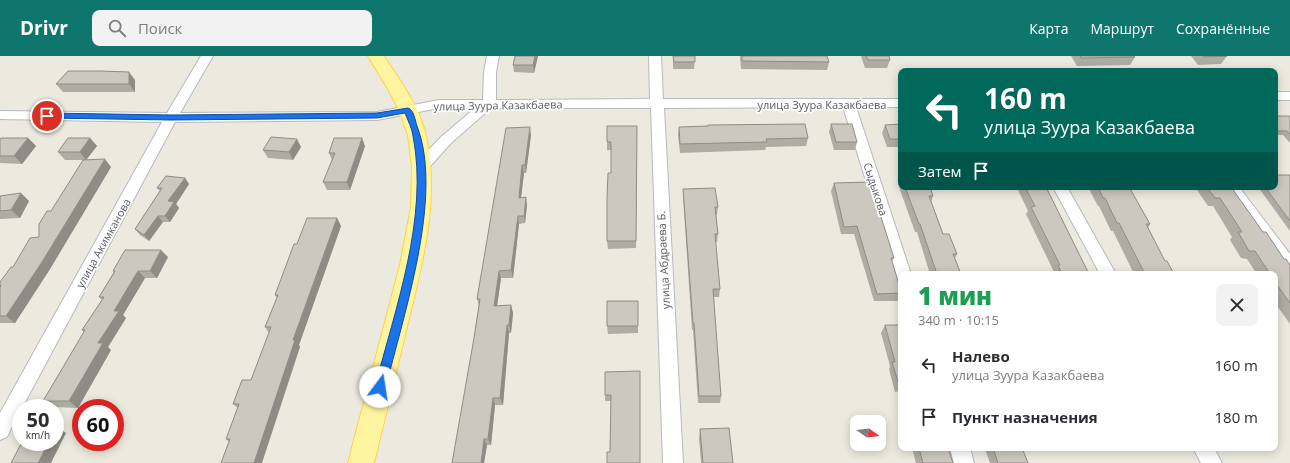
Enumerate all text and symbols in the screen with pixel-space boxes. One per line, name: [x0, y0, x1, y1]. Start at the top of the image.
search box: [92, 10, 372, 46]
text: Drivr: [20, 15, 68, 41]
icon: search: [106, 17, 128, 39]
text: Поиск: [138, 18, 182, 38]
text: Карта: [1029, 19, 1068, 38]
text: Маршрут: [1090, 19, 1154, 38]
text: Сохранённые: [1176, 19, 1270, 38]
text: 160 m: [984, 79, 1067, 117]
icon: left: [918, 84, 970, 136]
street label: улица Зуура Казакбаева: [433, 96, 563, 114]
street label: улица Зуура Казакбаева: [758, 97, 886, 112]
pin: [30, 99, 64, 133]
icon: arrive: [36, 105, 58, 127]
text: улица Зуура Казакбаева: [984, 115, 1195, 139]
icon: arrive: [970, 160, 992, 182]
street label: Сыдыкова: [860, 161, 892, 217]
text: Затем: [918, 161, 962, 181]
street label: улица Акимканова: [72, 196, 134, 290]
street label: улица Абдраева Б.: [653, 210, 673, 310]
text: 1 мин: [918, 279, 992, 312]
button: close: [1216, 284, 1258, 326]
text: 340 m · 10:15: [918, 311, 999, 329]
text: Налево: [952, 346, 1010, 366]
icon: left: [918, 354, 940, 376]
text: 160 m: [1214, 355, 1258, 375]
position arrow: [359, 366, 401, 408]
text: улица Зуура Казакбаева: [952, 366, 1104, 384]
speed limit sign: 60: [72, 399, 124, 451]
text: 50: [27, 406, 49, 433]
icon: arrive: [918, 406, 940, 428]
text: Пункт назначения: [952, 407, 1098, 427]
text: 180 m: [1214, 407, 1258, 427]
north arrow: [850, 415, 886, 451]
map controls: [850, 415, 886, 451]
text: km/h: [26, 428, 50, 442]

